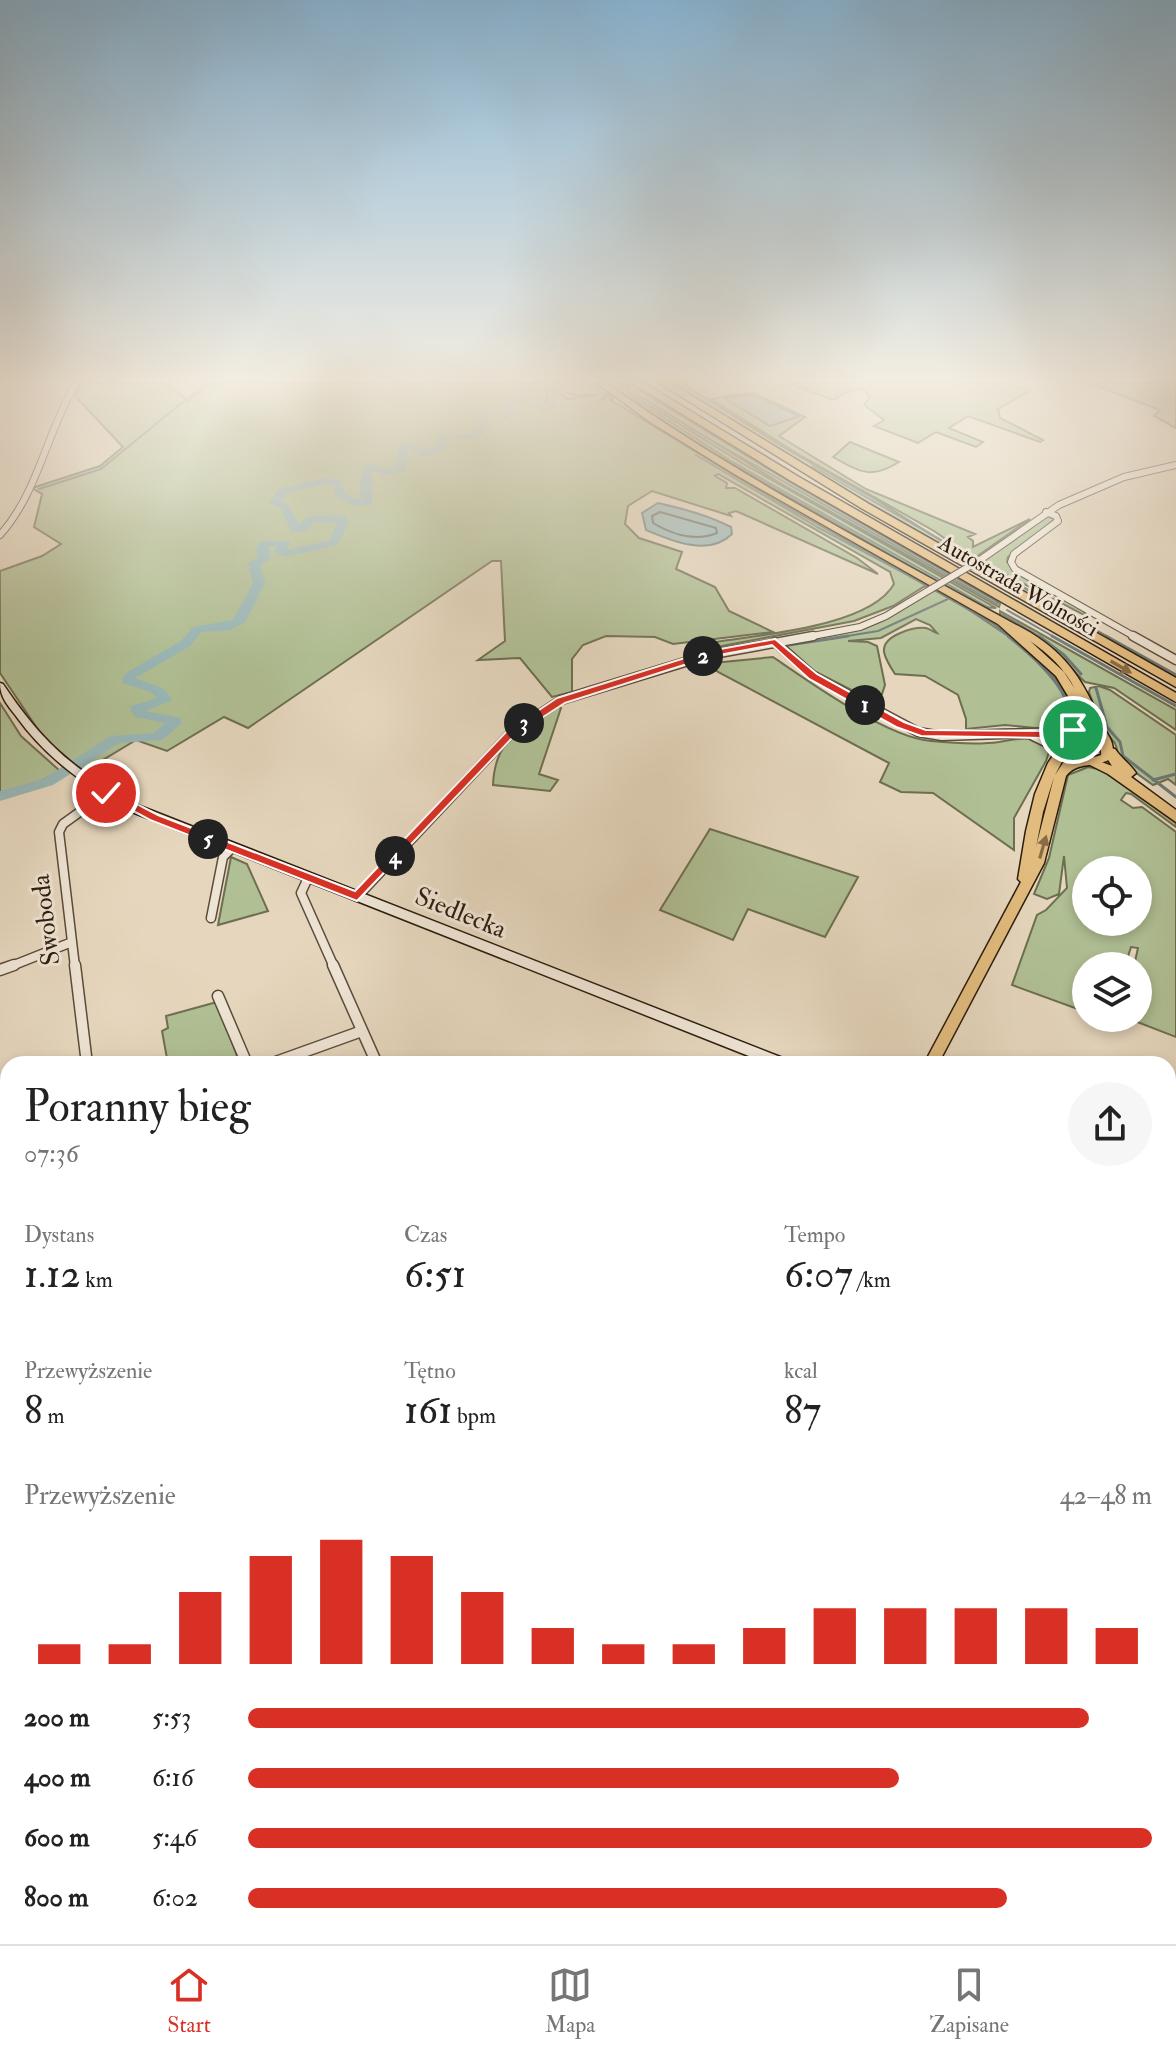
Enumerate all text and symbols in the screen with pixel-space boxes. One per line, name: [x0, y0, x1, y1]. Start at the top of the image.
street label: Autostrada Wolności: [933, 528, 1104, 643]
pin: 2: [683, 636, 723, 676]
text: 2: [697, 642, 709, 670]
one-way arrow: [1110, 660, 1132, 674]
pin: 1: [845, 685, 885, 725]
text: 1: [861, 691, 869, 719]
pin: [1039, 696, 1107, 764]
pin: 3: [504, 703, 544, 743]
icon: arrive: [1051, 708, 1095, 752]
text: 3: [520, 709, 528, 737]
pin: [72, 759, 140, 827]
icon: check: [84, 771, 128, 815]
pin: 5: [188, 819, 228, 859]
text: 5: [203, 825, 213, 853]
one-way arrow: [1037, 835, 1050, 859]
pin: 4: [375, 836, 415, 876]
text: 4: [389, 842, 401, 870]
map controls: [1072, 856, 1152, 1032]
button: locate: [1072, 856, 1152, 936]
street label: Swoboda: [25, 872, 67, 967]
street label: Siedlecka: [410, 880, 511, 946]
button: layers: [1072, 952, 1152, 1032]
text: Poranny bieg: [24, 1080, 251, 1135]
button: share: [1068, 1082, 1152, 1166]
text: 07:36: [24, 1138, 79, 1170]
text: Dystans: [24, 1221, 94, 1249]
text: Czas: [404, 1221, 447, 1249]
text: Tempo: [784, 1221, 845, 1249]
text: 1.12: [24, 1249, 81, 1300]
text: 6:51: [404, 1249, 466, 1300]
text: 6:07: [784, 1249, 853, 1300]
text: km: [81, 1266, 113, 1294]
text: /km: [853, 1266, 891, 1294]
text: Przewyższenie: [24, 1357, 152, 1385]
text: Tętno: [404, 1357, 456, 1385]
text: kcal: [784, 1357, 818, 1385]
text: 8: [24, 1385, 43, 1436]
text: 161: [404, 1385, 452, 1436]
text: 87: [784, 1385, 821, 1436]
text: m: [43, 1402, 64, 1430]
text: bpm: [452, 1402, 496, 1430]
text: Przewyższenie: [24, 1480, 176, 1512]
text: 42–48 m: [1060, 1480, 1152, 1512]
text: 200 m: [24, 1702, 89, 1734]
text: 5:53: [152, 1702, 191, 1734]
text: 400 m: [24, 1762, 90, 1794]
text: 6:16: [152, 1762, 194, 1794]
text: 600 m: [24, 1822, 89, 1854]
text: 5:46: [152, 1822, 197, 1854]
text: 800 m: [24, 1882, 89, 1914]
text: 6:02: [152, 1882, 198, 1914]
tab: Start: [167, 1963, 211, 2039]
tab: Mapa: [545, 1963, 595, 2039]
tab: Zapisane: [929, 1963, 1009, 2039]

